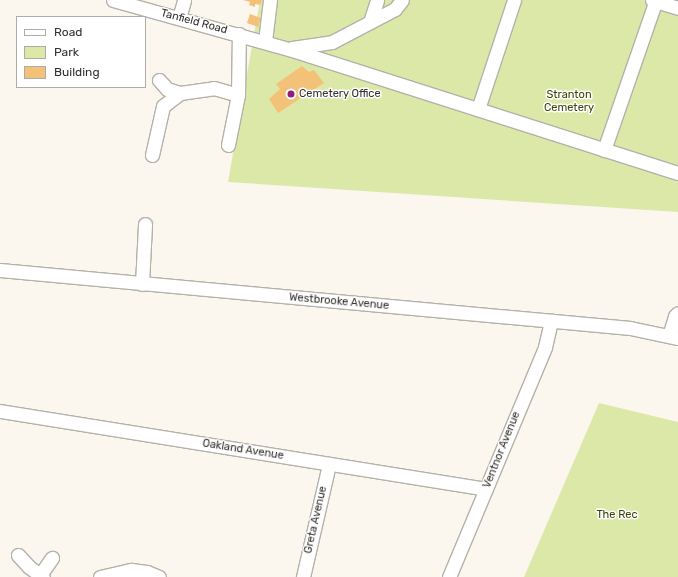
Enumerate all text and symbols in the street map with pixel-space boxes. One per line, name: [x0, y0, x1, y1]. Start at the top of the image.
street label: Tanfield Road: [159, 7, 229, 37]
legend: [16, 16, 146, 88]
text: Road: [54, 25, 82, 39]
text: Park: [54, 45, 79, 59]
text: Building: [54, 65, 100, 79]
place label: Cemetery Office: [299, 87, 381, 101]
marker: Cemetery Office: [286, 89, 296, 99]
park label: Stranton Cemetery: [544, 89, 594, 115]
street label: Westbrooke Avenue: [288, 291, 390, 313]
street label: Ventnor Avenue: [481, 409, 523, 491]
street label: Oakland Avenue: [201, 437, 285, 463]
street label: Greta Avenue: [302, 485, 330, 555]
park label: The Rec: [596, 508, 638, 522]

